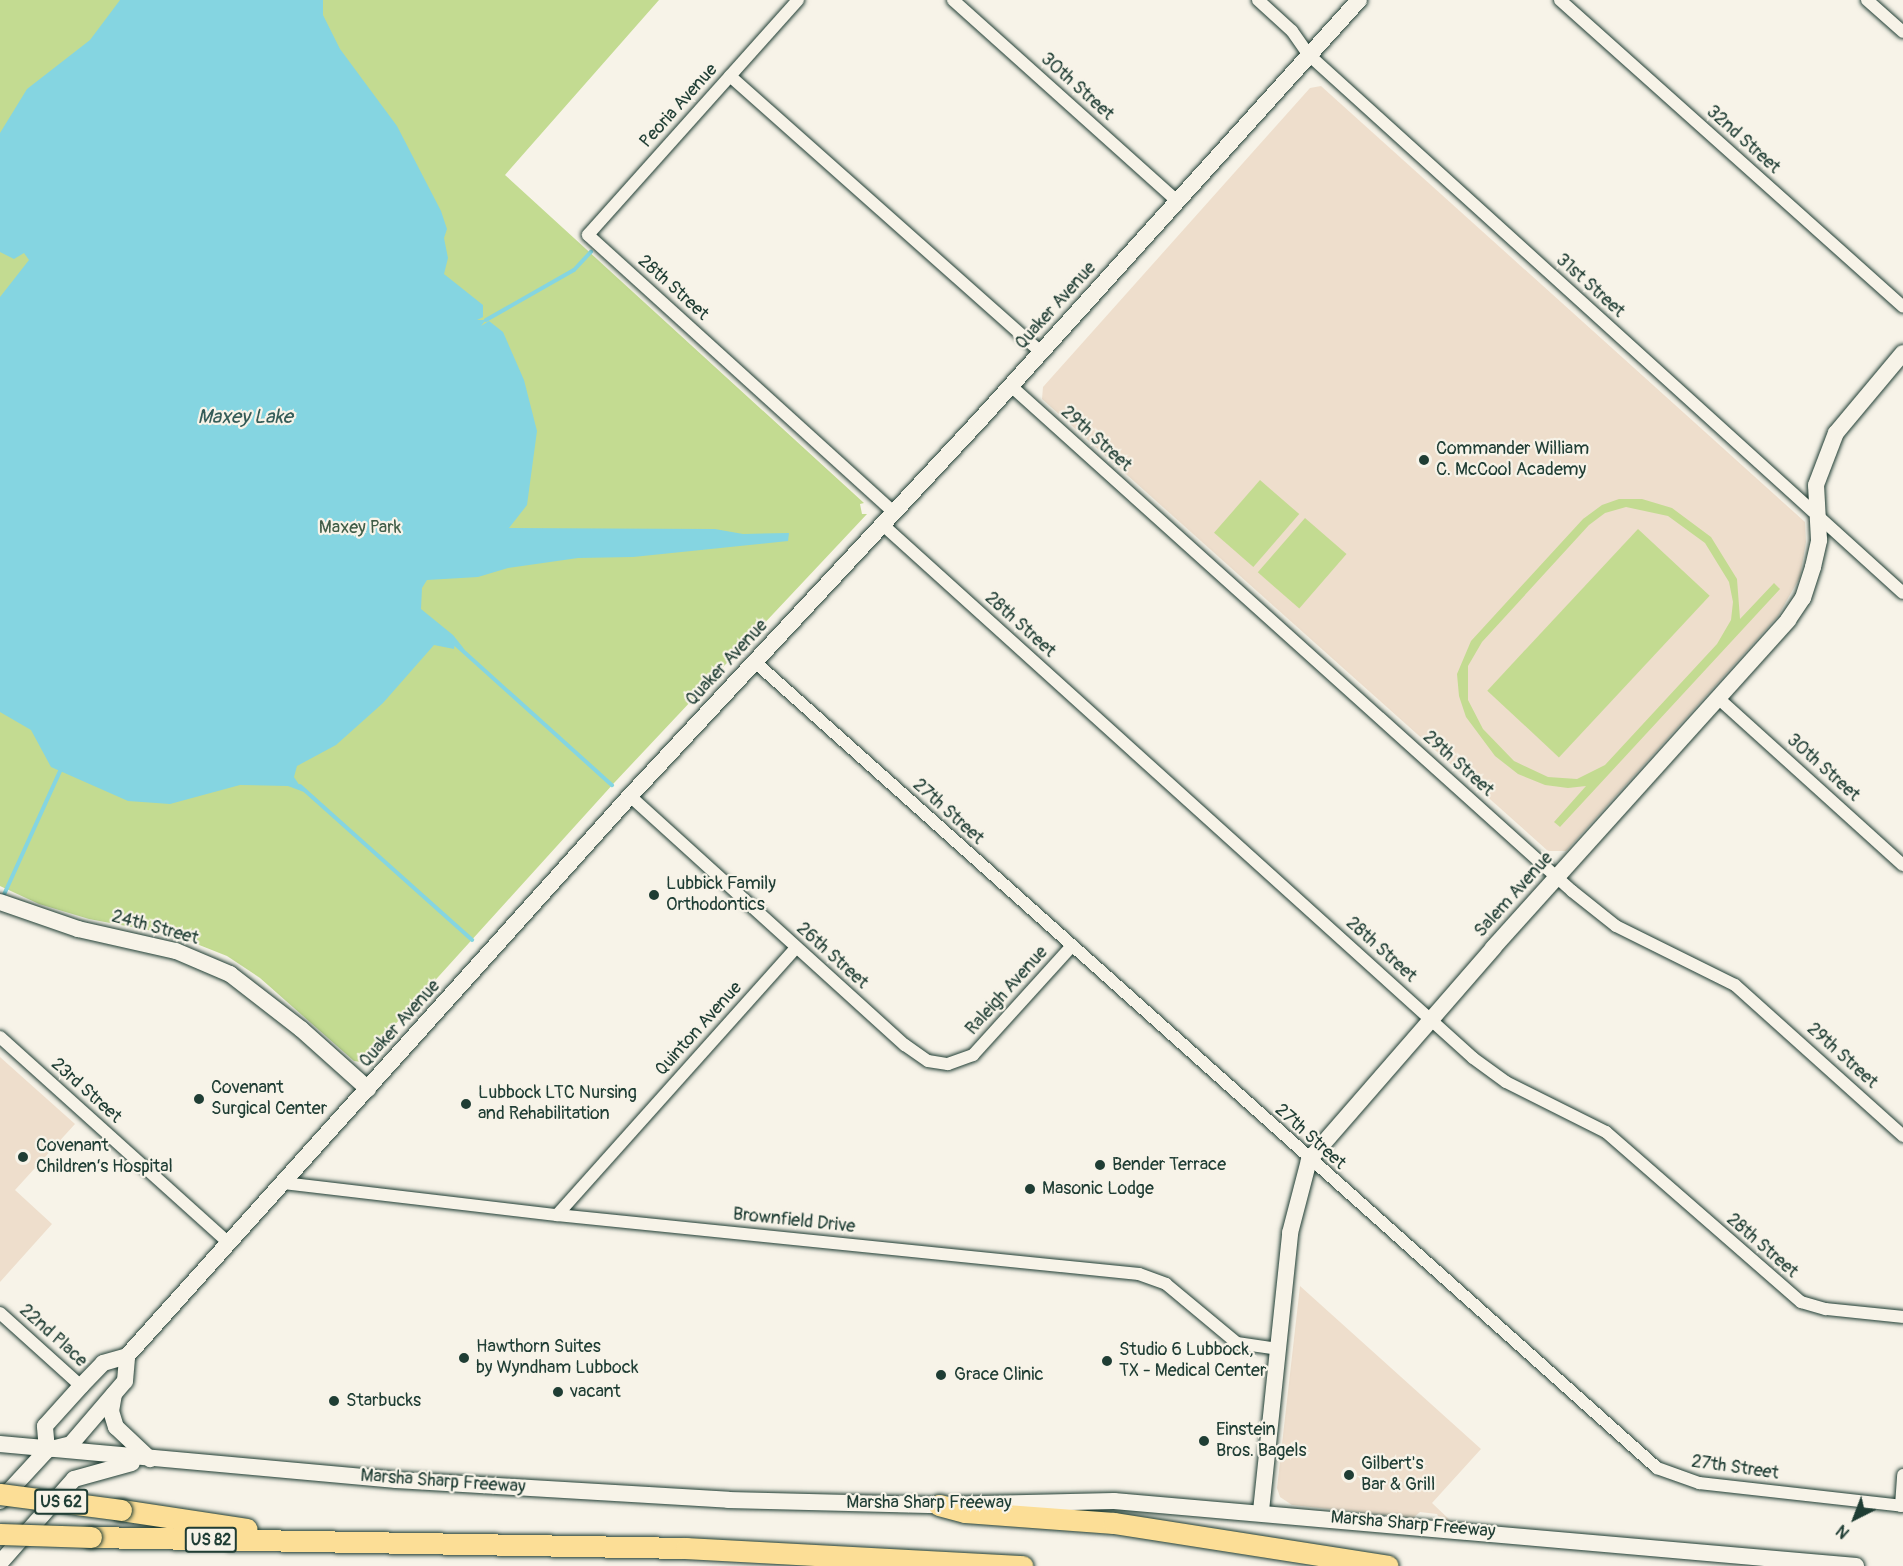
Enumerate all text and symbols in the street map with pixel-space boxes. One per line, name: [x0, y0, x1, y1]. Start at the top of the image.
street label: 30th Street: [1036, 49, 1118, 125]
street label: Peoria Avenue: [636, 59, 722, 153]
street label: 32nd Street: [1702, 101, 1784, 179]
street label: 31st Street: [1551, 250, 1629, 322]
street label: 28th Street: [633, 251, 713, 325]
street label: Quaker Avenue: [1011, 258, 1101, 354]
street label: 29th Street: [1056, 402, 1136, 476]
water label: Maxey Lake: [197, 404, 293, 428]
place label: Commander William C. McCool Academy: [1436, 439, 1589, 482]
marker: Commander William C. McCool Academy: [1417, 453, 1431, 467]
park label: Maxey Park: [319, 517, 401, 539]
street label: 28th Street: [980, 588, 1060, 662]
street label: Quaker Avenue: [681, 615, 773, 711]
street label: 29th Street: [1418, 727, 1498, 801]
street label: 30th Street: [1782, 730, 1864, 806]
street label: 27th Street: [908, 775, 988, 849]
street label: Salem Avenue: [1470, 848, 1558, 942]
place label: Lubbick Family Orthodontics: [666, 874, 776, 916]
marker: Lubbick Family Orthodontics: [647, 888, 661, 902]
street label: 24th Street: [109, 906, 201, 950]
street label: 28th Street: [1341, 913, 1421, 987]
street label: 26th Street: [792, 918, 872, 994]
street label: Raleigh Avenue: [961, 942, 1053, 1040]
street label: Quaker Avenue: [355, 976, 445, 1072]
street label: Quinton Avenue: [651, 977, 747, 1081]
street label: 29th Street: [1802, 1019, 1882, 1093]
street label: 23rd Street: [46, 1054, 126, 1128]
place label: Covenant Surgical Center: [211, 1078, 327, 1120]
place label: Lubbock LTC Nursing and Rehabilitation: [478, 1083, 637, 1126]
marker: Covenant Surgical Center: [192, 1092, 206, 1106]
marker: Lubbock LTC Nursing and Rehabilitation: [459, 1097, 473, 1111]
street label: 27th Street: [1270, 1100, 1350, 1174]
place label: Covenant Children’s Hospital: [36, 1136, 173, 1178]
marker: Covenant Children’s Hospital: [14, 1148, 32, 1166]
place label: Bender Terrace: [1112, 1154, 1226, 1176]
marker: Bender Terrace: [1093, 1158, 1107, 1172]
place label: Masonic Lodge: [1042, 1178, 1154, 1200]
marker: Masonic Lodge: [1023, 1182, 1037, 1196]
street label: Brownfield Drive: [732, 1204, 856, 1238]
street label: 28th Street: [1722, 1209, 1802, 1283]
street label: 22nd Place: [15, 1300, 91, 1372]
place label: Hawthorn Suites by Wyndham Lubbock: [476, 1337, 638, 1380]
place label: Studio 6 Lubbock, TX - Medical Center: [1119, 1340, 1266, 1382]
marker: Hawthorn Suites by Wyndham Lubbock: [457, 1351, 471, 1365]
marker: Studio 6 Lubbock, TX - Medical Center: [1100, 1354, 1114, 1368]
place label: Grace Clinic: [954, 1364, 1044, 1386]
marker: Grace Clinic: [932, 1366, 950, 1384]
place label: vacant: [570, 1381, 621, 1403]
marker: vacant: [551, 1385, 565, 1399]
place label: Starbucks: [346, 1390, 421, 1412]
marker: Starbucks: [327, 1394, 341, 1408]
place label: Einstein Bros. Bagels: [1216, 1420, 1307, 1462]
marker: Einstein Bros. Bagels: [1197, 1434, 1211, 1448]
street label: 27th Street: [1690, 1451, 1780, 1485]
place label: Gilbert's Bar & Grill: [1361, 1454, 1435, 1496]
street label: Marsha Sharp Freeway: [360, 1465, 526, 1499]
marker: Gilbert's Bar & Grill: [1342, 1468, 1356, 1482]
north arrow: [1825, 1488, 1885, 1548]
road number: US 62: [34, 1489, 88, 1515]
street label: Marsha Sharp Freeway: [846, 1492, 1012, 1514]
street label: Marsha Sharp Freeway: [1330, 1507, 1496, 1543]
text: N: [1832, 1520, 1854, 1542]
road number: US 82: [184, 1527, 238, 1553]

